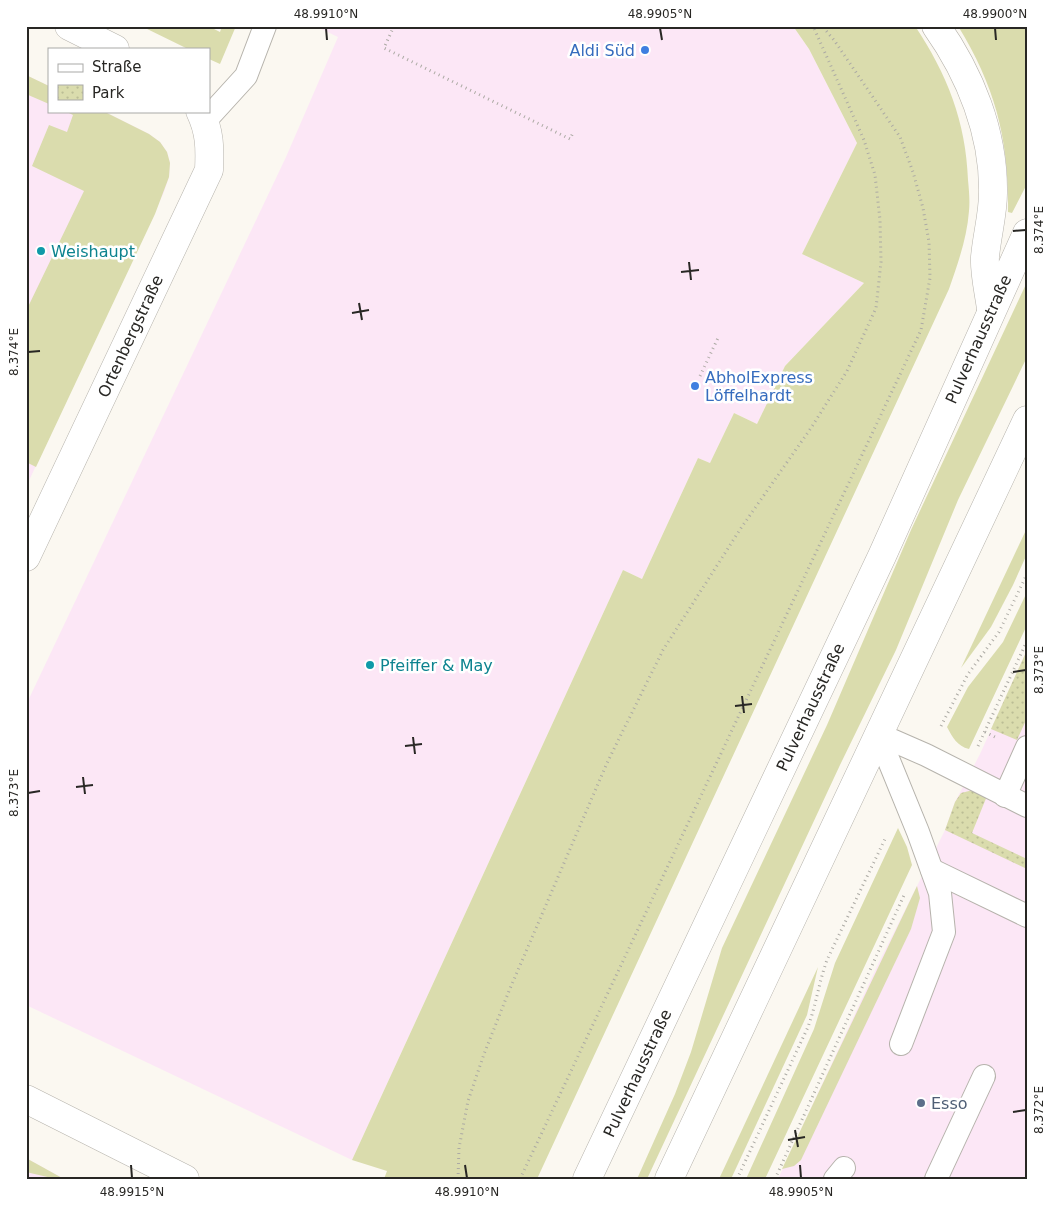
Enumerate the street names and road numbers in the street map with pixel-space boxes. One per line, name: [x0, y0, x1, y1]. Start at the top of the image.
street label: Ortenbergstraße: [94, 272, 167, 400]
street label: Pulverhausstraße: [942, 272, 1015, 407]
street label: Pulverhausstraße: [772, 640, 848, 774]
street label: Pulverhausstraße: [599, 1006, 675, 1140]

